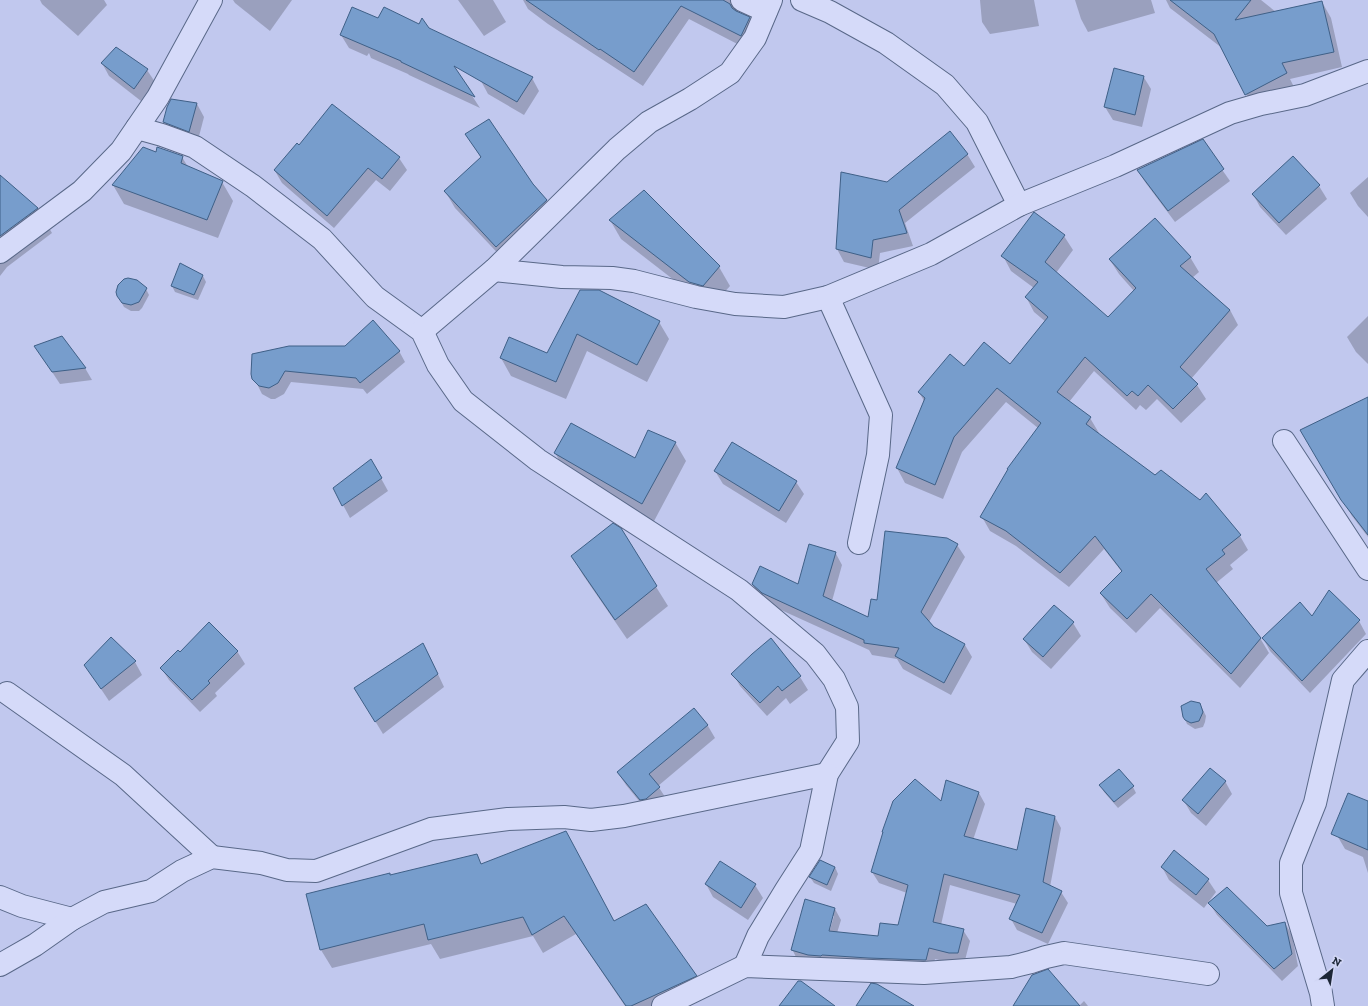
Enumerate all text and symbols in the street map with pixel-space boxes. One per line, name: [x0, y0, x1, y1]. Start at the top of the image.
north arrow: [1312, 950, 1352, 990]
text: N: [1330, 954, 1344, 970]

